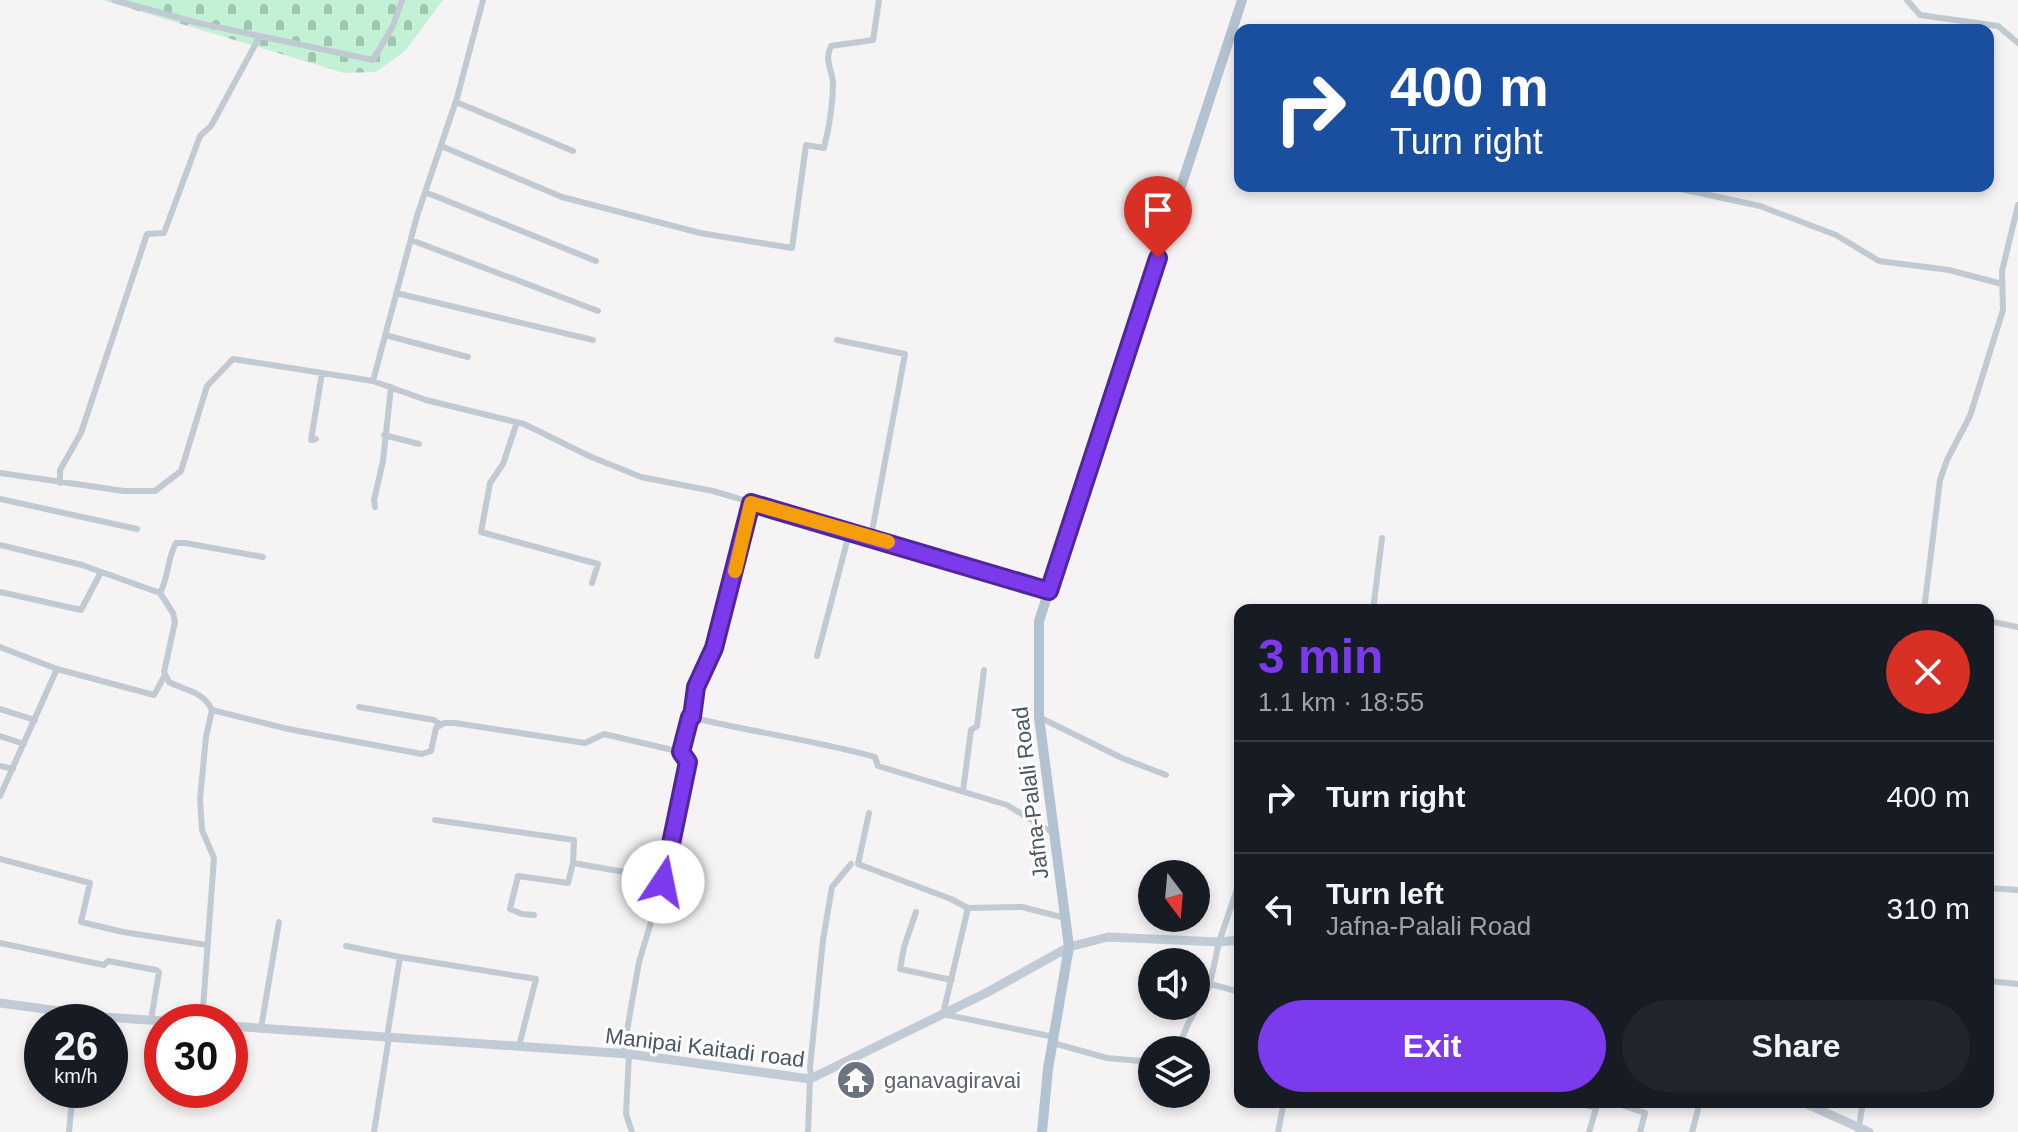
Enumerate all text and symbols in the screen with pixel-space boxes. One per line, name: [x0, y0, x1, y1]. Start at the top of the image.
text: 400 m: [1390, 55, 1549, 118]
icon: right: [1258, 56, 1362, 160]
text: Turn right: [1390, 121, 1543, 162]
pin: [1124, 176, 1192, 258]
icon: arrive: [1136, 188, 1180, 232]
text: 3 min: [1258, 630, 1383, 683]
button: close: [1886, 630, 1970, 714]
text: 1.1 km · 18:55: [1258, 687, 1424, 717]
street label: Jafna-Palali Road: [1008, 705, 1053, 881]
icon: right: [1258, 775, 1302, 819]
text: Turn right: [1326, 780, 1465, 813]
text: 400 m: [1887, 780, 1970, 813]
position arrow: [621, 840, 705, 924]
north arrow: [1138, 860, 1210, 932]
map controls: [1138, 860, 1210, 1108]
text: Turn left: [1326, 877, 1444, 910]
icon: left: [1258, 887, 1302, 931]
text: 310 m: [1887, 892, 1970, 925]
text: Jafna-Palali Road: [1326, 911, 1531, 941]
button: sound: [1138, 948, 1210, 1020]
button: Exit: [1258, 1000, 1606, 1092]
button: Share: [1622, 1000, 1970, 1092]
speed limit sign: 30: [144, 1004, 248, 1108]
street label: Manipai Kaitadi road: [604, 1023, 806, 1072]
text: 26: [54, 1024, 98, 1068]
button: layers: [1138, 1036, 1210, 1108]
temple icon: ganavagiravai: [835, 1059, 877, 1101]
text: km/h: [54, 1065, 98, 1087]
place label: ganavagiravai: [884, 1068, 1021, 1093]

